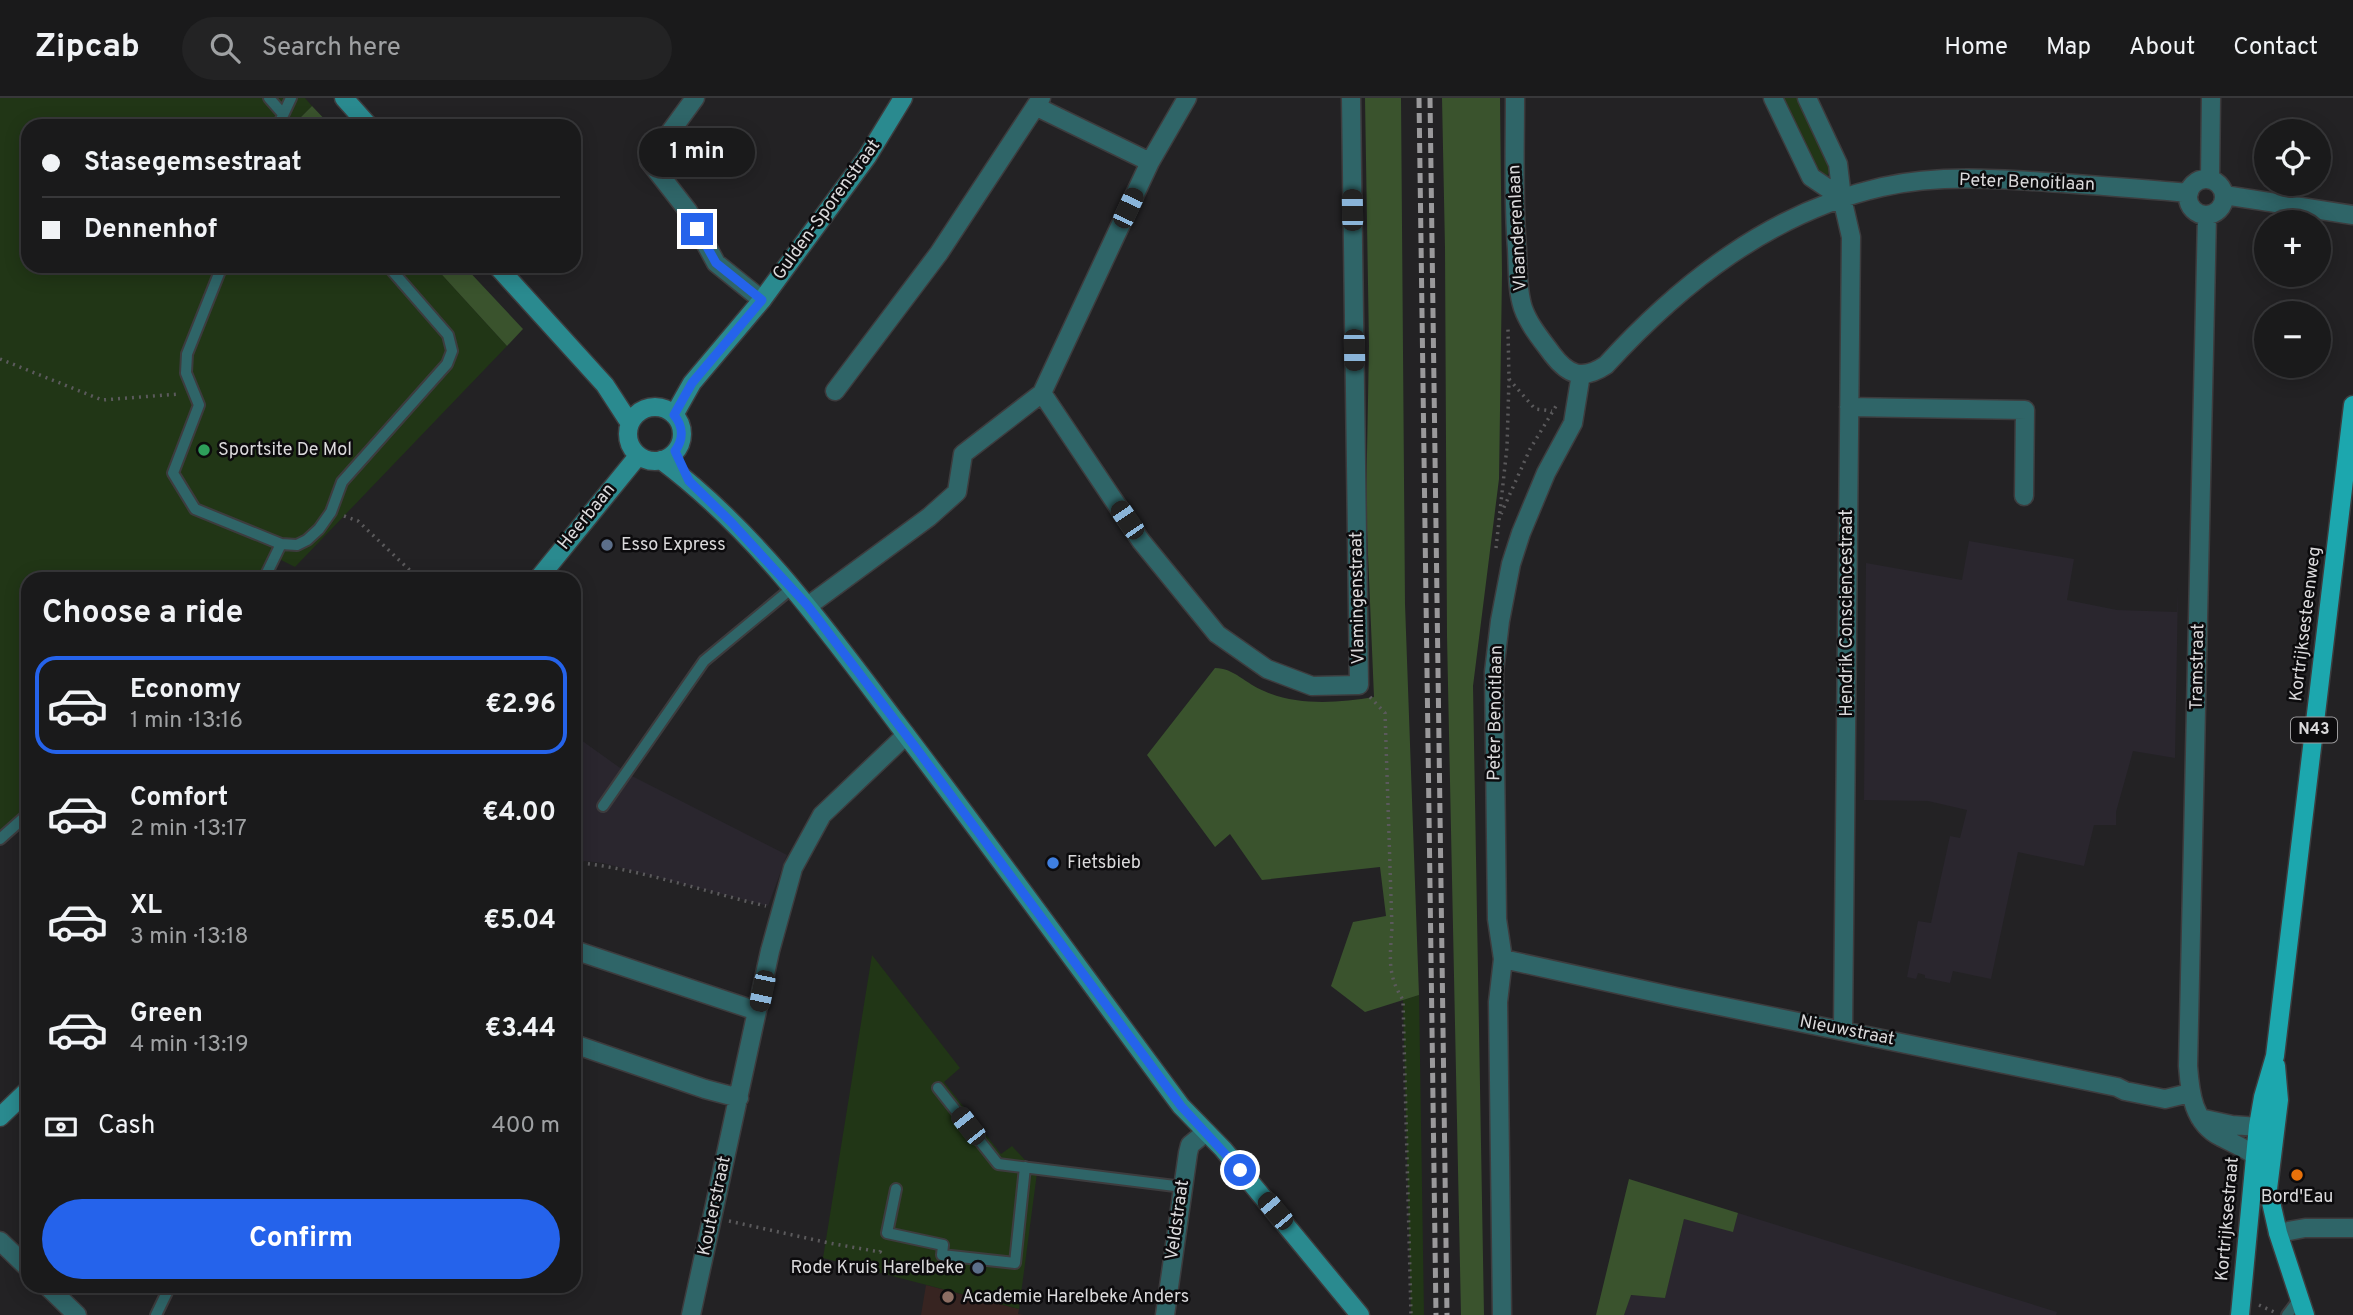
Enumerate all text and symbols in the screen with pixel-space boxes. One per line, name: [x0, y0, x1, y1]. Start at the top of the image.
search box: [182, 17, 672, 80]
text: Zipcab: [35, 27, 140, 69]
icon: search: [206, 29, 244, 67]
text: Search here: [262, 32, 401, 65]
text: Home: [1944, 33, 2008, 63]
text: Map: [2046, 33, 2091, 63]
text: About: [2129, 33, 2195, 63]
text: Contact: [2233, 33, 2318, 63]
map controls: [2254, 119, 2331, 378]
button: locate: [2254, 119, 2331, 196]
callout: 1 min: [639, 128, 755, 176]
street label: Gulden-Sporenstraat: [768, 135, 886, 285]
text: 1 min: [669, 138, 725, 167]
text: Stasegemsestraat: [84, 147, 302, 180]
street label: Vlaanderenlaan: [1503, 164, 1533, 292]
street label: Peter Benoitlaan: [1959, 169, 2095, 197]
car: [1110, 185, 1147, 231]
car: [1342, 189, 1363, 231]
button: +: [2254, 210, 2331, 287]
route end: [681, 213, 713, 245]
text: Dennenhof: [84, 214, 217, 247]
button: −: [2254, 301, 2331, 378]
car: [1344, 329, 1365, 371]
place label: Sportsite De Mol: [218, 439, 352, 462]
marker: Sportsite De Mol: [196, 442, 212, 458]
street label: Heerbaan: [553, 479, 621, 555]
car: [1107, 497, 1148, 543]
street label: Hendrik Consciencestraat: [1836, 509, 1859, 717]
street label: Vlamingenstraat: [1345, 531, 1371, 665]
place label: Esso Express: [621, 534, 726, 557]
marker: Esso Express: [599, 537, 615, 553]
street label: Kortrijksesteenweg: [2285, 545, 2327, 703]
text: Choose a ride: [42, 594, 243, 634]
street label: Tramstraat: [2186, 623, 2210, 711]
street label: Peter Benoitlaan: [1483, 645, 1509, 781]
icon: car: [46, 674, 109, 737]
text: Economy: [130, 674, 241, 707]
text: €2.96: [485, 689, 556, 722]
text: 1 min · 13:16: [130, 707, 243, 736]
road number: N43: [2291, 718, 2337, 743]
icon: car: [46, 782, 109, 845]
text: Comfort: [130, 782, 228, 815]
text: €4.00: [482, 797, 556, 830]
text: 2 min · 13:17: [130, 815, 247, 844]
place label: Fietsbieb: [1067, 852, 1141, 875]
marker: Fietsbieb: [1045, 855, 1061, 871]
icon: car: [46, 890, 109, 953]
text: XL: [130, 890, 162, 923]
text: €5.04: [483, 905, 556, 938]
text: 3 min · 13:18: [130, 923, 249, 952]
car: [748, 968, 777, 1014]
icon: car: [46, 998, 109, 1061]
text: Green: [130, 998, 203, 1031]
street label: Nieuwstraat: [1797, 1011, 1897, 1051]
text: €3.44: [485, 1013, 556, 1046]
text: 4 min · 13:19: [130, 1031, 249, 1060]
car: [947, 1103, 990, 1149]
icon: cash: [42, 1108, 80, 1146]
text: Cash: [98, 1110, 155, 1143]
text: 400 m: [491, 1112, 560, 1141]
street label: Kouterstraat: [693, 1154, 737, 1258]
route start: [1224, 1154, 1256, 1186]
street label: Kortrijksestraat: [2211, 1156, 2245, 1282]
marker: Bord'Eau: [2289, 1167, 2305, 1183]
street label: Veldstraat: [1161, 1178, 1195, 1262]
place label: Bord'Eau: [2261, 1186, 2333, 1209]
car: [1254, 1188, 1297, 1234]
button: Confirm: [42, 1199, 560, 1279]
place label: Rode Kruis Harelbeke: [791, 1257, 964, 1280]
marker: Rode Kruis Harelbeke: [970, 1260, 986, 1276]
place label: Academie Harelbeke Anders: [962, 1286, 1189, 1309]
marker: Academie Harelbeke Anders: [940, 1289, 956, 1305]

